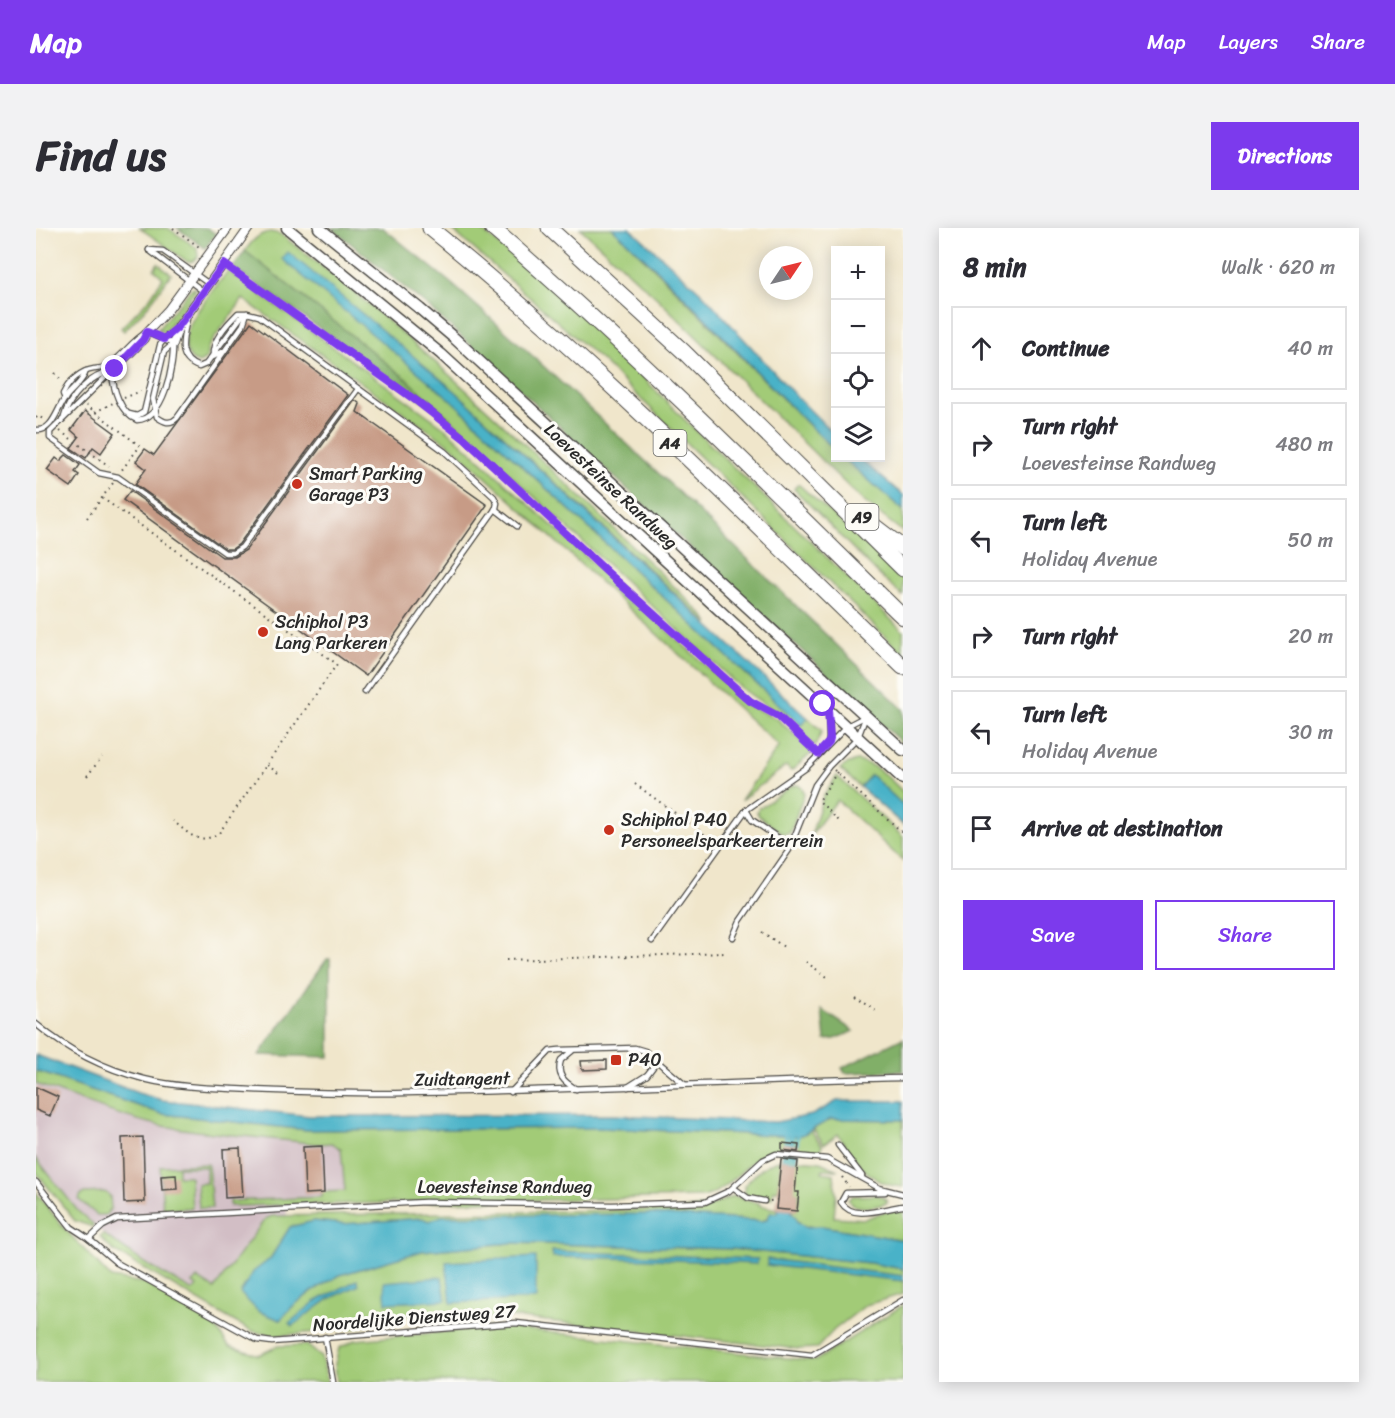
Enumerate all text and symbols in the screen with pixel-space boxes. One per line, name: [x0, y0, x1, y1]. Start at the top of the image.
text: Map: [30, 18, 82, 67]
text: Map: [1147, 23, 1186, 61]
text: Layers: [1219, 23, 1278, 61]
text: Share: [1311, 23, 1365, 61]
text: Find us: [36, 119, 166, 193]
button: Directions: [1211, 122, 1359, 190]
text: 8 min: [963, 244, 1027, 290]
north arrow: [759, 246, 813, 300]
map controls: [831, 246, 885, 462]
button: +: [831, 246, 885, 300]
text: Walk · 620 m: [1221, 250, 1335, 285]
button: −: [831, 300, 885, 354]
text: Continue: [1022, 329, 1110, 368]
text: 40 m: [1287, 331, 1333, 366]
icon: ahead: [965, 332, 998, 365]
button: locate: [831, 354, 885, 408]
route end: [101, 355, 127, 381]
text: Turn right: [1022, 407, 1117, 446]
button: layers: [831, 408, 885, 462]
street label: Loevesteinse Randweg: [536, 415, 686, 557]
text: 480 m: [1275, 427, 1333, 462]
icon: right: [965, 428, 998, 461]
road number: A4: [654, 430, 686, 456]
text: Loevesteinse Randweg: [1022, 446, 1216, 481]
place label: Smart Parking Garage P3: [309, 458, 423, 511]
marker: Smart Parking Garage P3: [290, 477, 304, 491]
text: Turn left: [1022, 503, 1107, 542]
road number: A9: [846, 504, 878, 530]
text: 50 m: [1288, 523, 1333, 558]
icon: left: [965, 524, 998, 557]
text: Holiday Avenue: [1022, 542, 1157, 577]
place label: Schiphol P3 Lang Parkeren: [275, 606, 388, 659]
text: Turn right: [1022, 617, 1117, 656]
text: 20 m: [1288, 619, 1333, 654]
icon: right: [965, 620, 998, 653]
marker: Schiphol P3 Lang Parkeren: [256, 625, 270, 639]
route start: [809, 690, 835, 716]
text: Turn left: [1022, 695, 1107, 734]
text: 30 m: [1289, 715, 1333, 750]
icon: left: [965, 716, 998, 749]
text: Holiday Avenue: [1022, 734, 1157, 769]
place label: Schiphol P40 Personeelsparkeerterrein: [621, 804, 823, 857]
text: Arrive at destination: [1022, 809, 1223, 848]
icon: arrive: [965, 812, 998, 845]
marker: Schiphol P40 Personeelsparkeerterrein: [602, 823, 616, 837]
button: Save: [963, 900, 1143, 970]
button: Share: [1155, 900, 1335, 970]
place label: P40: [628, 1044, 662, 1076]
marker: P40: [609, 1053, 623, 1067]
street label: Zuidtangent: [414, 1062, 511, 1096]
street label: Loevesteinse Randweg: [418, 1171, 592, 1203]
street label: Noordelijke Dienstweg 27: [312, 1295, 518, 1341]

